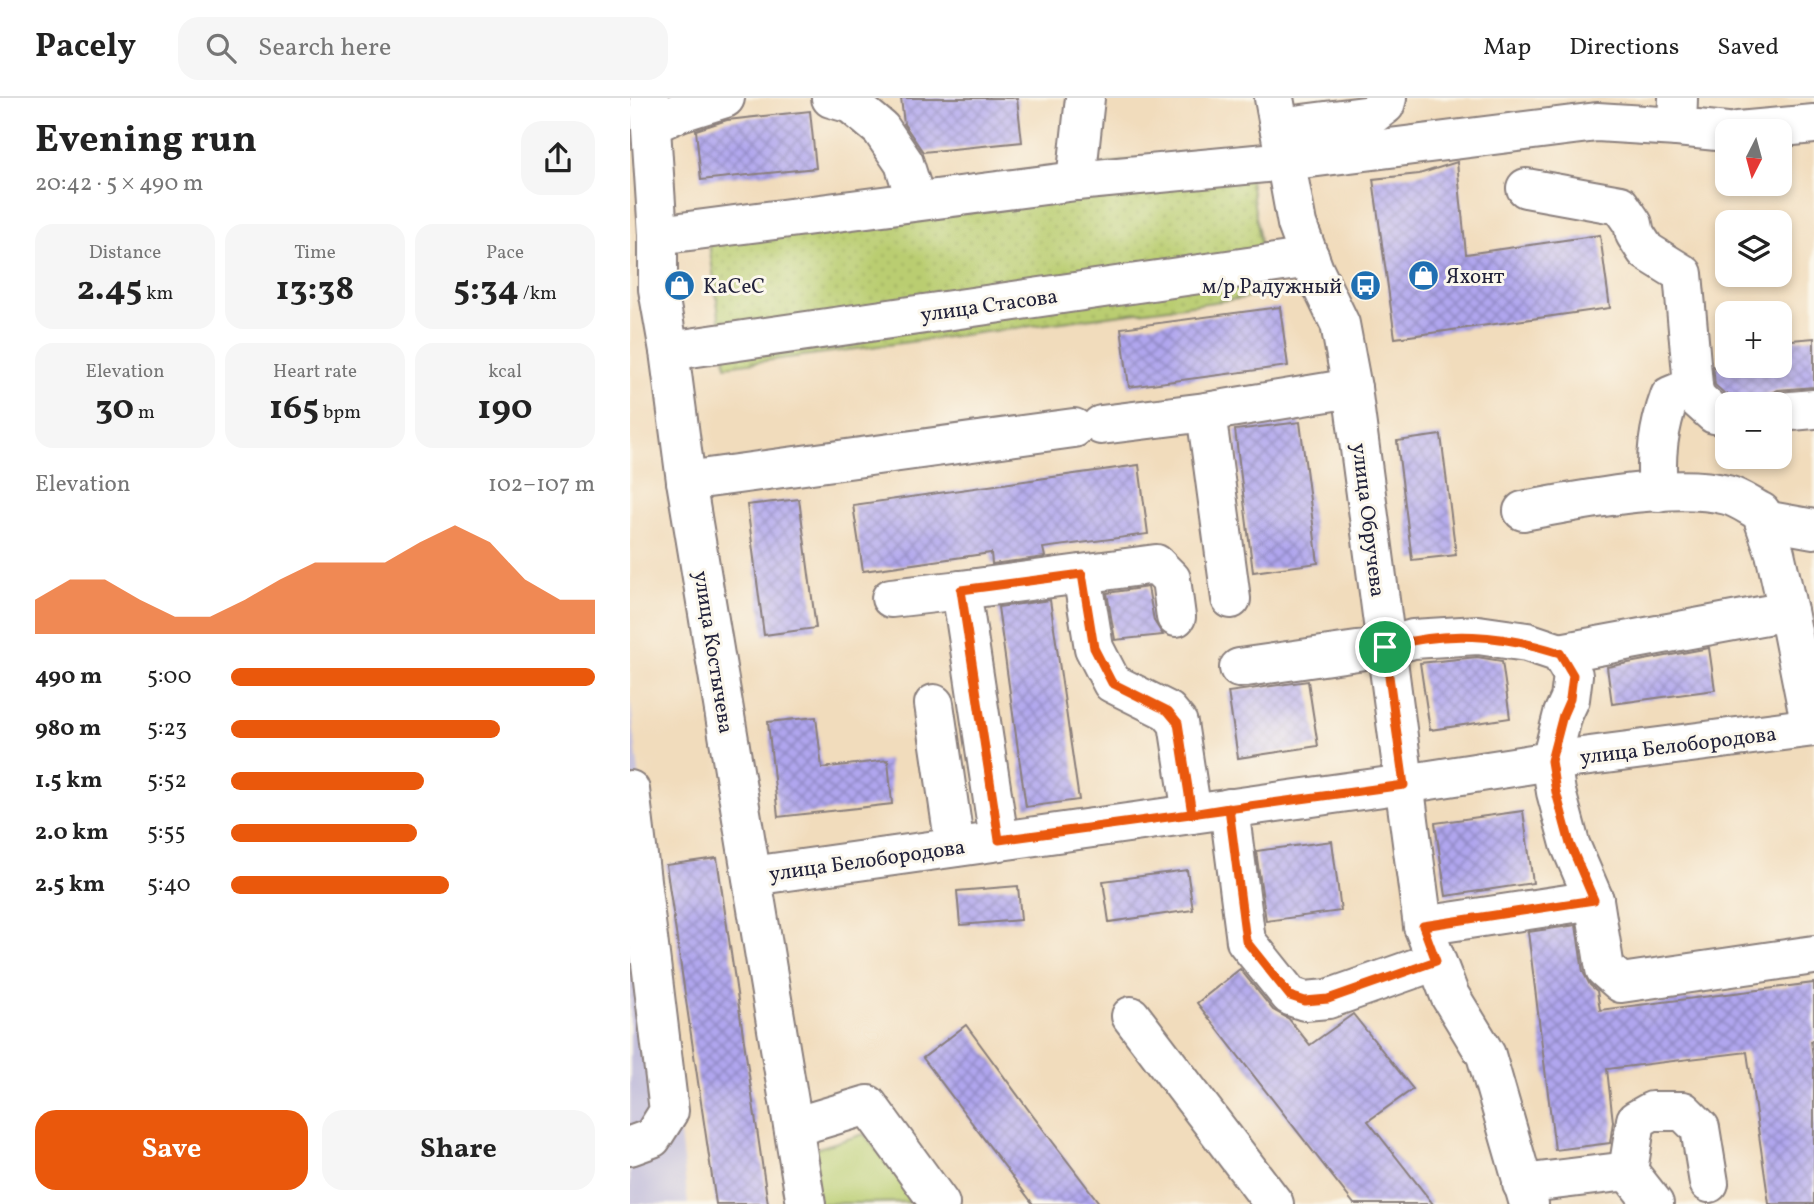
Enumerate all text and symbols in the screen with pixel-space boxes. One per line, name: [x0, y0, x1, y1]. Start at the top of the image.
search box: [178, 17, 668, 80]
text: Pacely: [35, 25, 136, 71]
icon: search: [202, 29, 240, 67]
text: Search here: [258, 30, 391, 66]
text: Map: [1483, 31, 1531, 65]
text: Directions: [1569, 31, 1679, 65]
text: Saved: [1717, 31, 1779, 65]
text: Evening run: [35, 115, 257, 168]
north arrow: [1715, 119, 1792, 196]
map controls: [1715, 119, 1792, 469]
button: share: [521, 121, 595, 195]
text: 20:42 · 5 × 490 m: [35, 168, 203, 200]
button: layers: [1715, 210, 1792, 287]
text: Distance: [89, 240, 161, 266]
text: Time: [294, 240, 336, 266]
text: Pace: [486, 240, 524, 266]
shop icon: Яхонт: [1406, 259, 1440, 293]
place label: Яхонт: [1446, 263, 1505, 292]
text: 2.45: [77, 266, 142, 314]
text: 13:38: [276, 266, 354, 314]
text: 5:34: [453, 266, 519, 314]
shop icon: KaCeC: [663, 269, 697, 303]
bus stop icon: м/р Радужный: [1348, 269, 1382, 303]
place label: KaCeC: [703, 273, 765, 302]
place label: м/р Радужный: [1202, 273, 1342, 302]
text: km: [142, 281, 173, 307]
text: /km: [519, 281, 557, 307]
street label: улица Стасова: [919, 283, 1060, 330]
button: +: [1715, 301, 1792, 378]
text: Elevation: [86, 359, 164, 385]
text: Heart rate: [273, 359, 357, 385]
text: kcal: [488, 359, 522, 385]
text: 30: [95, 385, 134, 433]
text: 165: [269, 385, 319, 433]
text: 190: [477, 385, 533, 433]
button: −: [1715, 392, 1792, 469]
text: m: [134, 400, 155, 426]
text: bpm: [319, 400, 361, 426]
street label: улица Обручева: [1344, 442, 1391, 599]
text: Elevation: [35, 469, 131, 501]
text: 102–107 m: [488, 469, 595, 501]
street label: улица Костычева: [685, 569, 740, 736]
pin: [1355, 617, 1415, 677]
icon: arrive: [1366, 628, 1404, 666]
text: 490 m: [35, 661, 102, 693]
text: 5:00: [147, 661, 192, 693]
text: 980 m: [35, 713, 101, 745]
text: 5:23: [147, 713, 187, 745]
street label: улица Белобородова: [1578, 720, 1778, 773]
text: 1.5 km: [35, 765, 102, 797]
text: 5:52: [147, 765, 187, 797]
text: 2.0 km: [35, 817, 108, 849]
text: 5:55: [147, 817, 186, 849]
street label: улица Белобородова: [767, 833, 967, 890]
text: 2.5 km: [35, 869, 105, 901]
text: 5:40: [147, 869, 191, 901]
button: Save: [35, 1110, 308, 1190]
button: Share: [322, 1110, 595, 1190]

